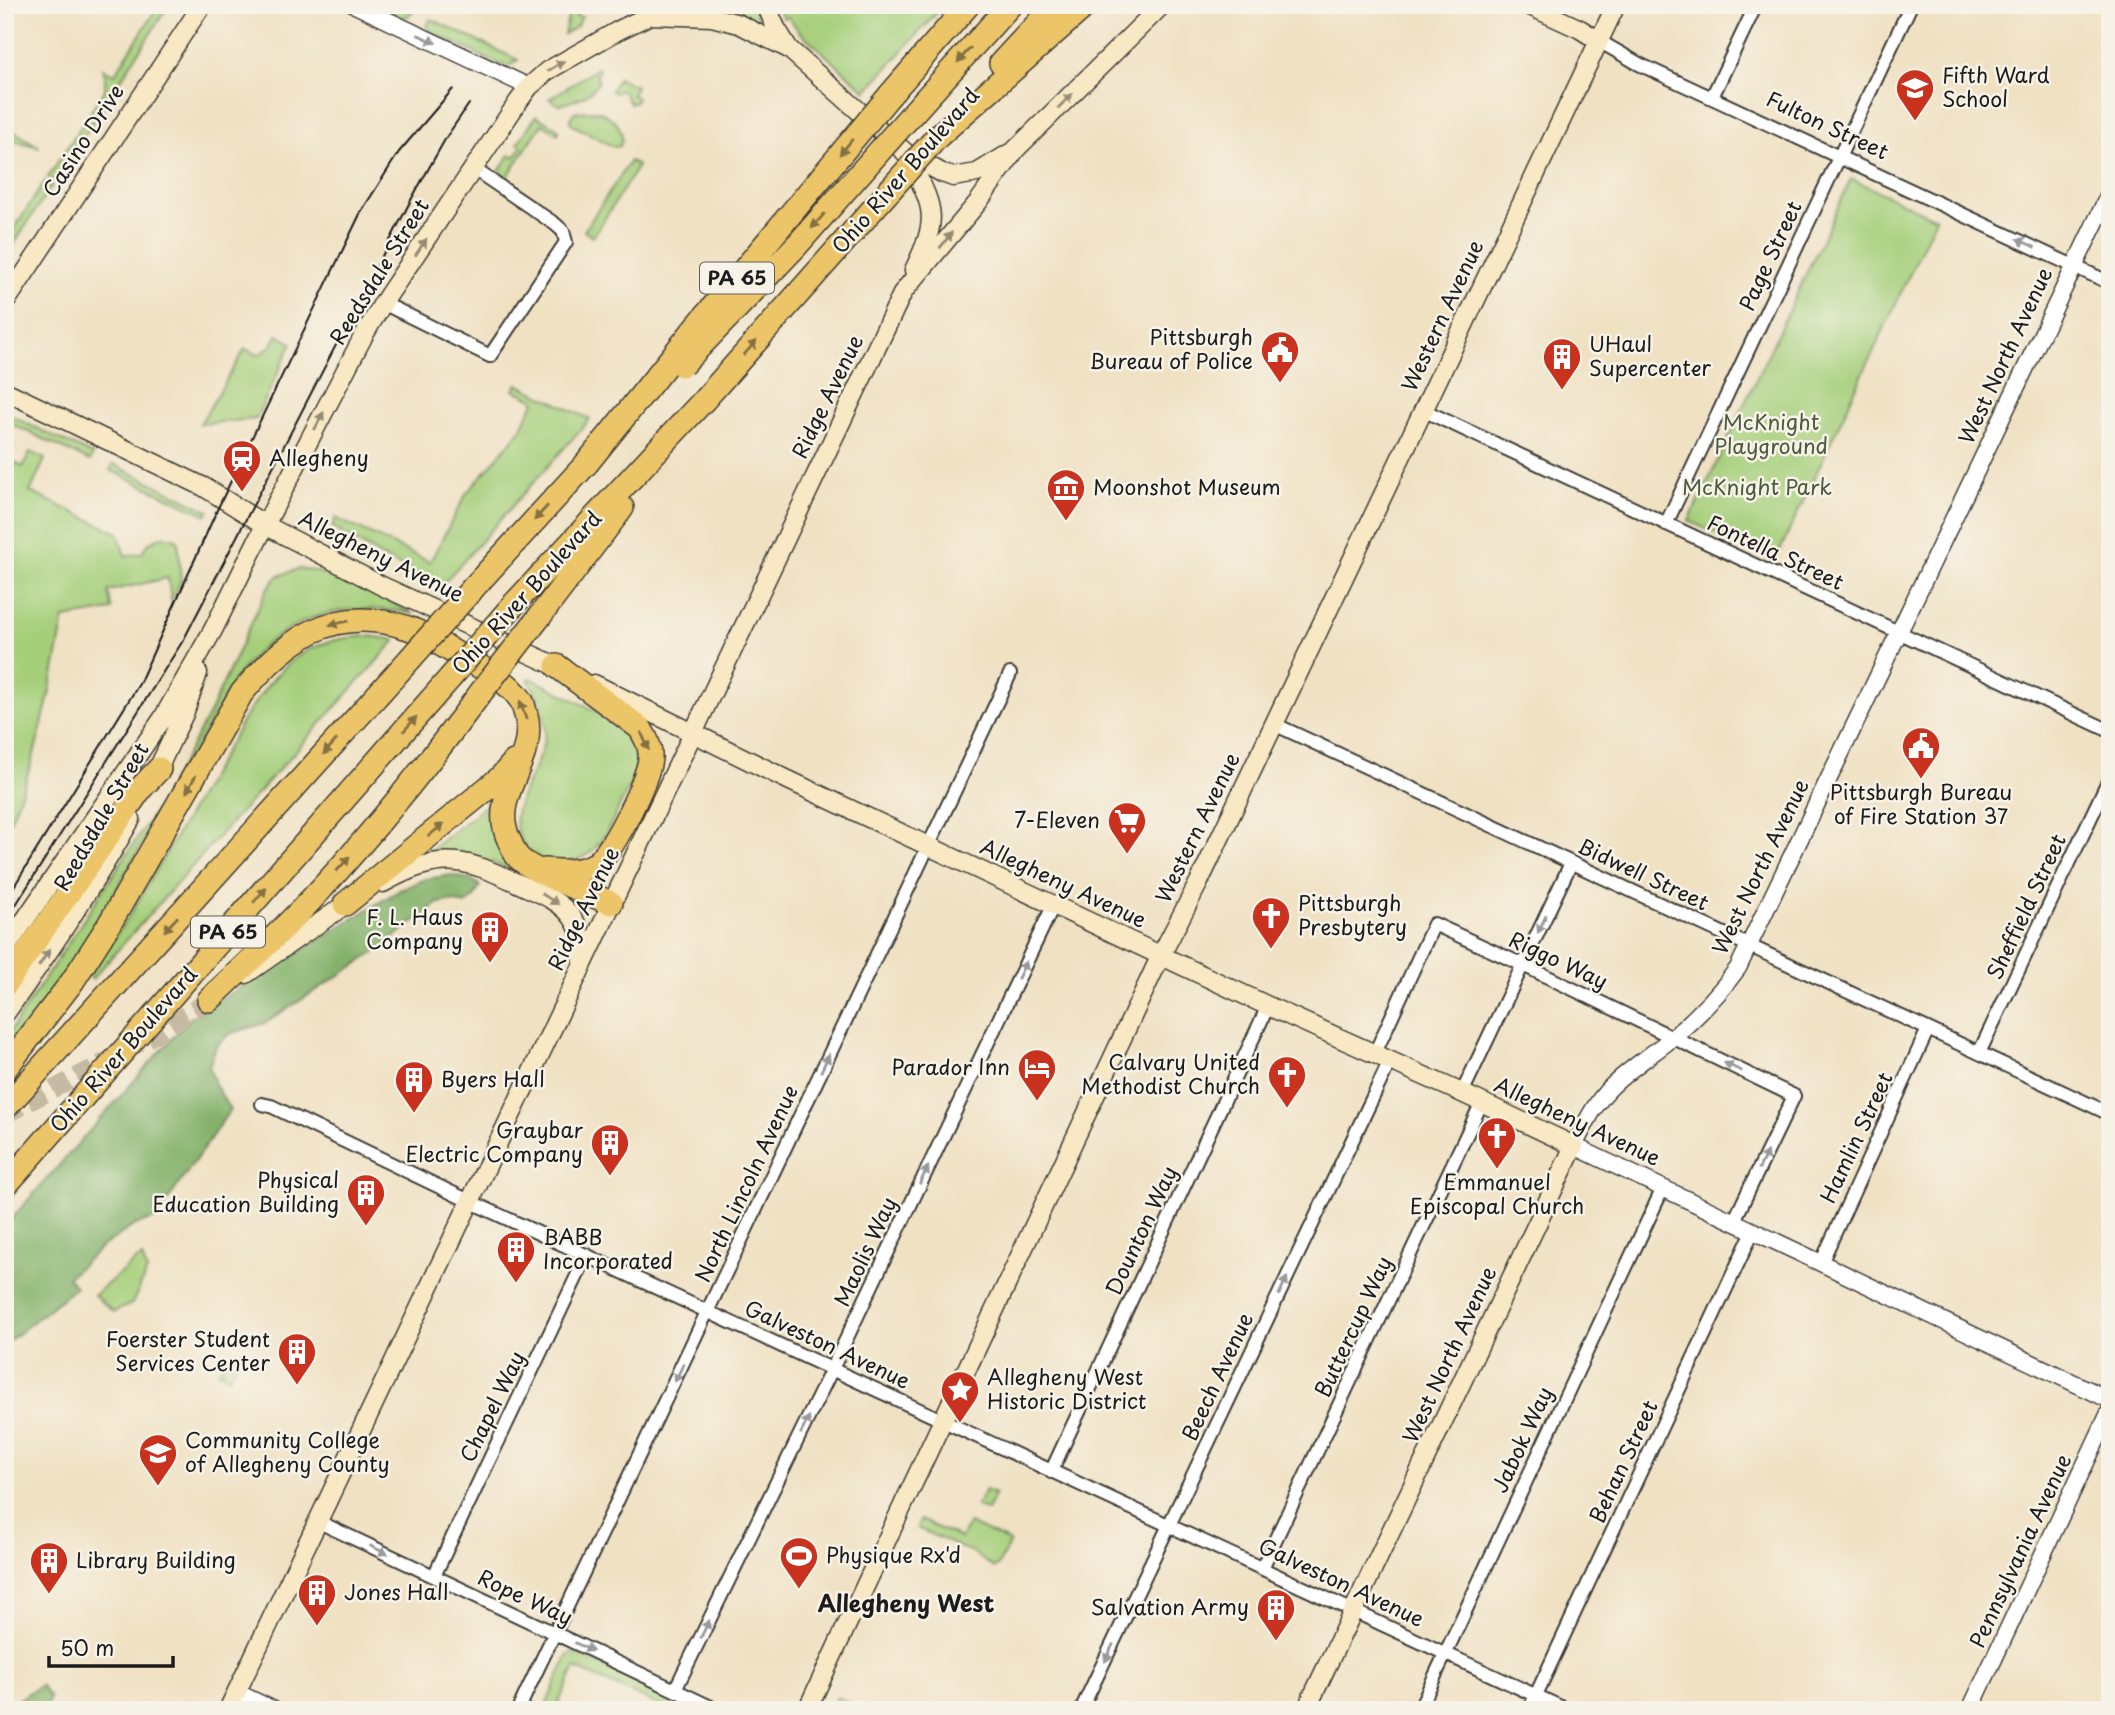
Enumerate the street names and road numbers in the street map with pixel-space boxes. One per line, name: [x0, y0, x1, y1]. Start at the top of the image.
street label: Casino Drive: [34, 77, 131, 203]
street label: Ohio River Boulevard: [823, 80, 986, 260]
street label: Fulton Street: [1761, 82, 1894, 166]
street label: Reedsdale Street: [321, 192, 436, 350]
street label: Page Street: [1730, 195, 1809, 315]
street label: Western Avenue: [1392, 234, 1490, 396]
road number: PA 65: [700, 262, 774, 294]
street label: West North Avenue: [1949, 262, 2059, 449]
street label: Ridge Avenue: [782, 329, 870, 463]
street label: Allegheny Avenue: [294, 501, 470, 609]
street label: Ohio River Boulevard: [443, 503, 608, 681]
street label: Fontella Street: [1702, 506, 1849, 597]
street label: Reedsdale Street: [45, 736, 156, 896]
street label: Western Avenue: [1146, 747, 1246, 908]
street label: West North Avenue: [1703, 773, 1816, 959]
street label: Sheffield Street: [1977, 828, 2073, 984]
street label: Bidwell Street: [1573, 829, 1715, 918]
street label: Allegheny Avenue: [976, 830, 1152, 935]
street label: Ridge Avenue: [538, 841, 626, 975]
road number: PA 65: [191, 916, 265, 948]
street label: Riggo Way: [1504, 922, 1614, 996]
street label: Ohio River Boulevard: [41, 959, 204, 1139]
street label: Hamlin Street: [1811, 1066, 1900, 1208]
street label: Allegheny Avenue: [1490, 1068, 1666, 1173]
street label: North Lincoln Avenue: [685, 1079, 805, 1287]
street label: Dounton Way: [1096, 1160, 1184, 1300]
street label: Maolis Way: [825, 1191, 904, 1311]
street label: Buttercup Way: [1305, 1250, 1399, 1402]
street label: West North Avenue: [1393, 1261, 1503, 1448]
street label: Galveston Avenue: [740, 1291, 916, 1396]
street label: Beech Avenue: [1173, 1307, 1260, 1445]
street label: Chapel Way: [450, 1345, 532, 1467]
street label: Jabok Way: [1483, 1381, 1560, 1498]
street label: Behan Street: [1580, 1394, 1665, 1528]
street label: Pennsylvania Avenue: [1960, 1448, 2078, 1652]
street label: Galveston Avenue: [1254, 1529, 1430, 1634]
street label: Rope Way: [473, 1560, 579, 1632]

